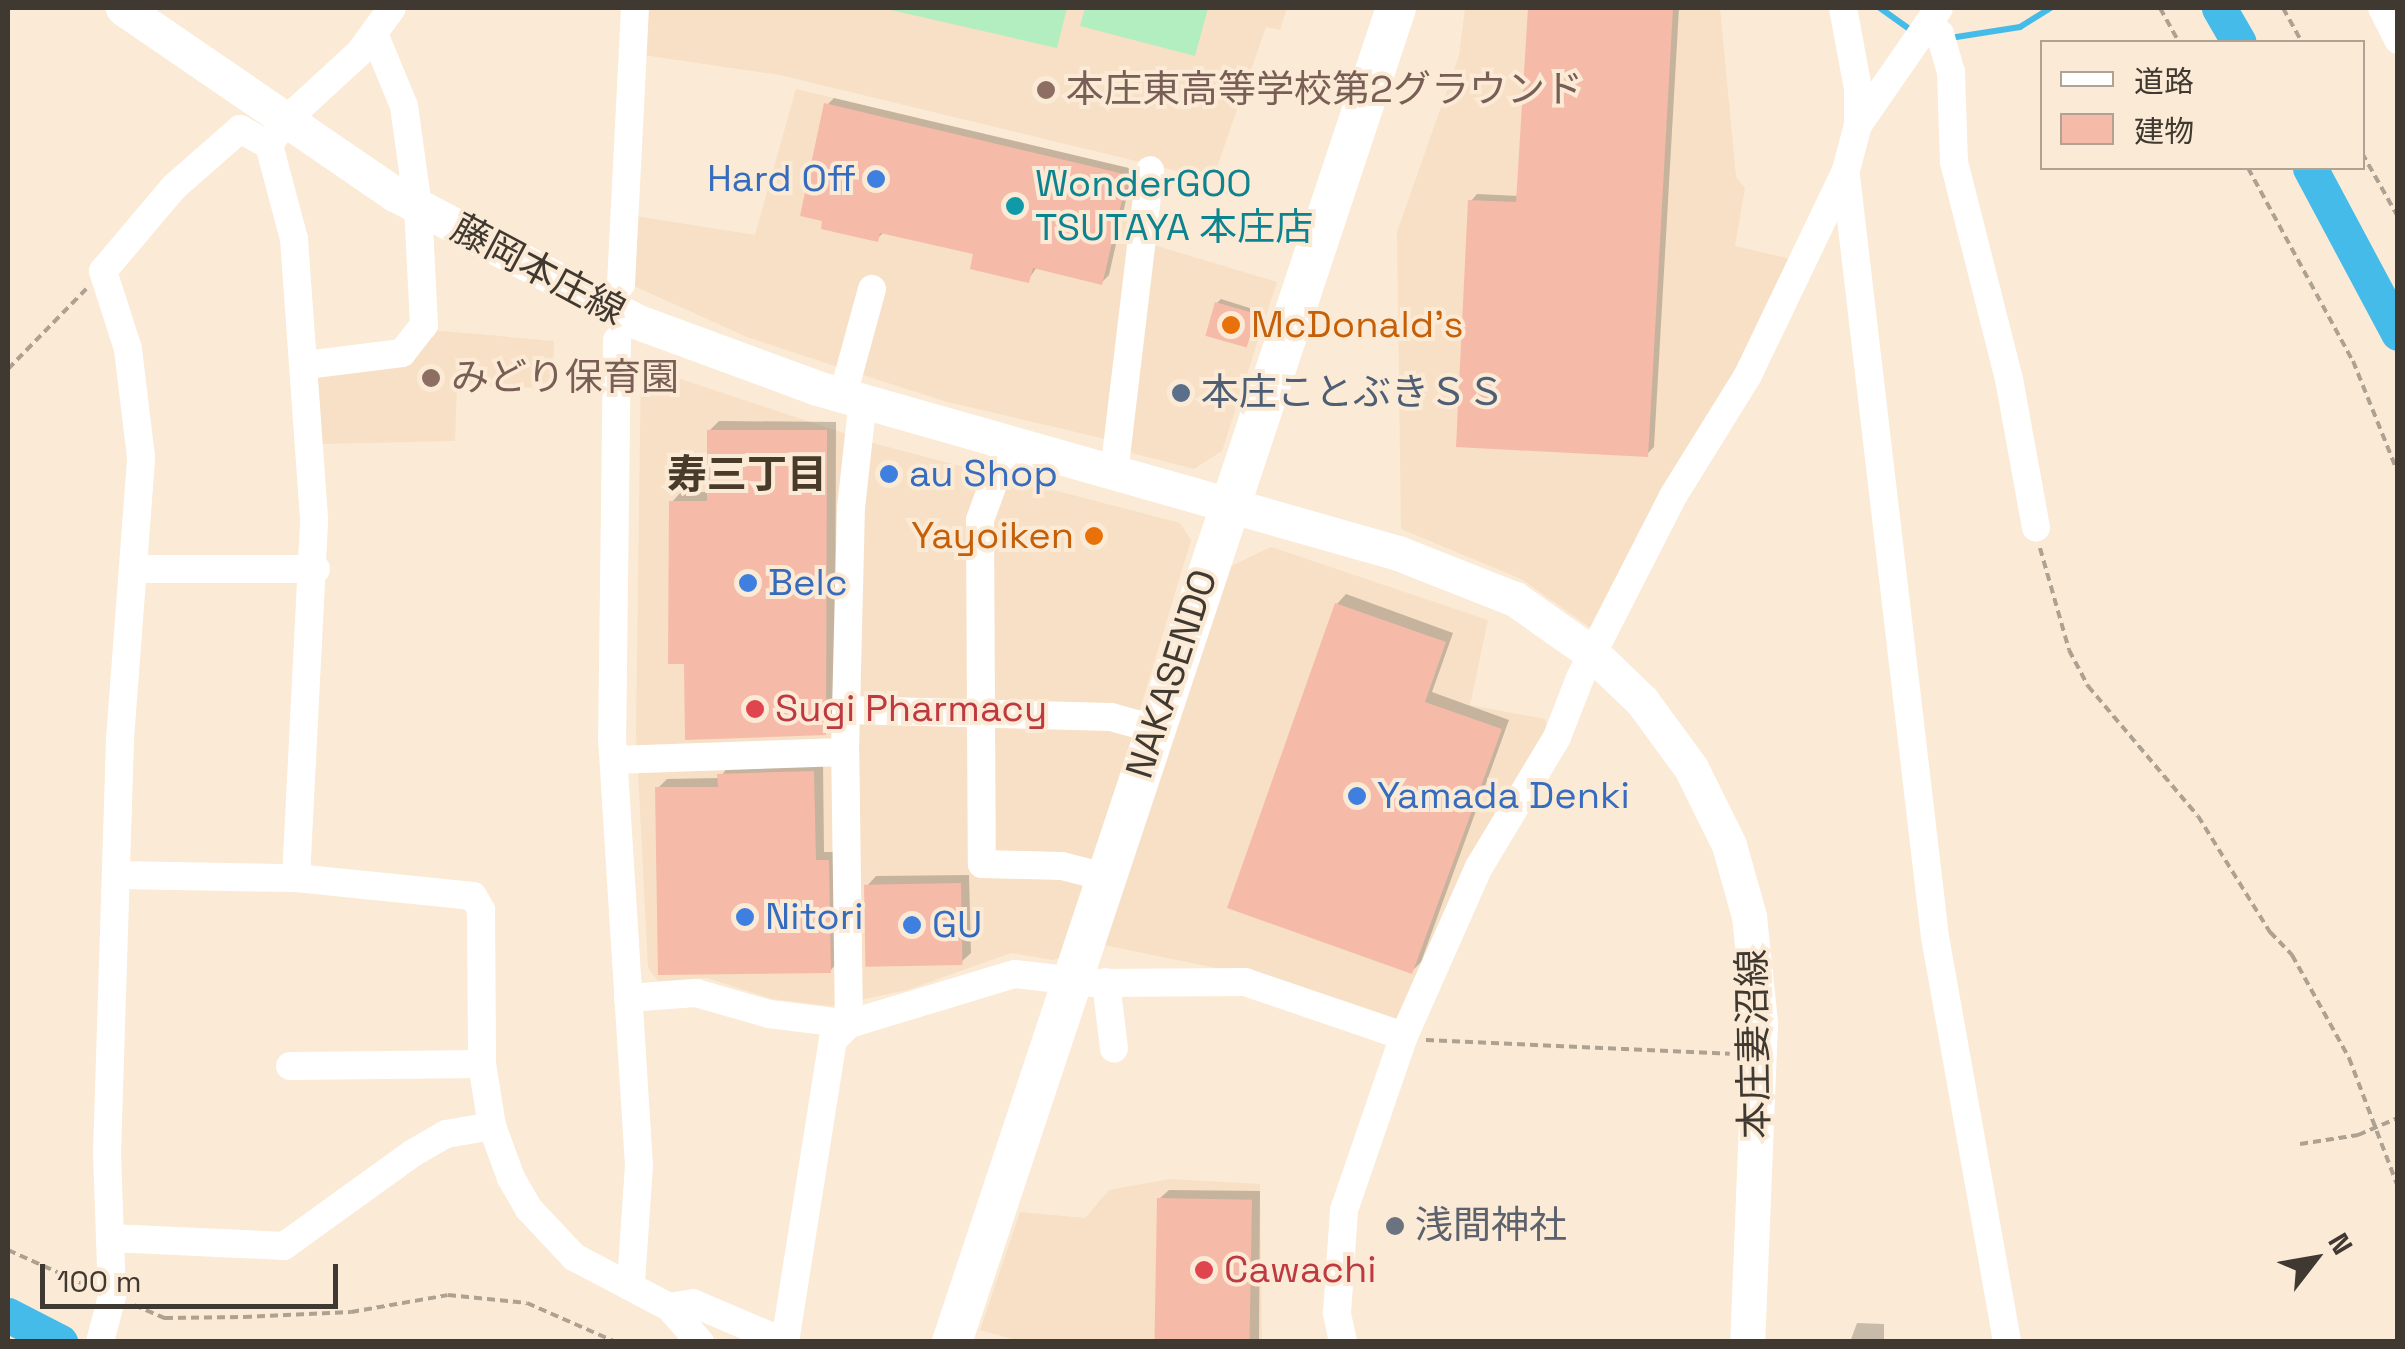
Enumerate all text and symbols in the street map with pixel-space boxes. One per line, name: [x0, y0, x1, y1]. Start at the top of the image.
legend: [2040, 40, 2365, 170]
text: 道路: [2134, 62, 2194, 101]
place label: 本庄東高等学校第2グラウンド: [1066, 67, 1583, 113]
marker: 本庄東高等学校第2グラウンド: [1035, 79, 1057, 101]
text: 建物: [2134, 112, 2194, 151]
place label: Hard Off: [707, 156, 856, 202]
place label: WonderGOO TSUTAYA 本庄店: [1035, 161, 1314, 250]
marker: Hard Off: [865, 168, 887, 190]
marker: WonderGOO TSUTAYA 本庄店: [1004, 195, 1026, 217]
street label: 藤岡本庄線: [443, 205, 633, 335]
place label: McDonald's: [1251, 302, 1464, 348]
marker: McDonald's: [1220, 314, 1242, 336]
place label: みどり保育園: [451, 355, 679, 401]
marker: みどり保育園: [420, 367, 442, 389]
place label: 本庄ことぶきＳＳ: [1201, 370, 1505, 416]
marker: 本庄ことぶきＳＳ: [1170, 382, 1192, 404]
district label: 寿三丁目: [667, 451, 827, 499]
place label: au Shop: [909, 451, 1058, 497]
marker: au Shop: [878, 463, 900, 485]
place label: Yayoiken: [911, 513, 1074, 559]
marker: Yayoiken: [1083, 525, 1105, 547]
place label: Belc: [768, 560, 848, 606]
street label: NAKASENDO: [1117, 564, 1227, 784]
marker: Belc: [737, 572, 759, 594]
place label: Sugi Pharmacy: [775, 686, 1047, 732]
marker: Sugi Pharmacy: [744, 698, 766, 720]
place label: Yamada Denki: [1377, 773, 1630, 819]
marker: Yamada Denki: [1346, 785, 1368, 807]
place label: Nitori: [765, 894, 863, 940]
place label: GU: [932, 902, 982, 948]
marker: Nitori: [734, 906, 756, 928]
marker: GU: [901, 914, 923, 936]
street label: 本庄妻沼線: [1730, 949, 1778, 1139]
place label: 浅間神社: [1415, 1203, 1567, 1249]
north arrow: [2265, 1209, 2365, 1309]
marker: 浅間神社: [1384, 1215, 1406, 1237]
text: N: [2320, 1226, 2361, 1261]
scale bar: [45, 1244, 342, 1306]
place label: Cawachi: [1224, 1247, 1377, 1293]
marker: Cawachi: [1193, 1259, 1215, 1281]
text: 100 m: [57, 1262, 142, 1301]

